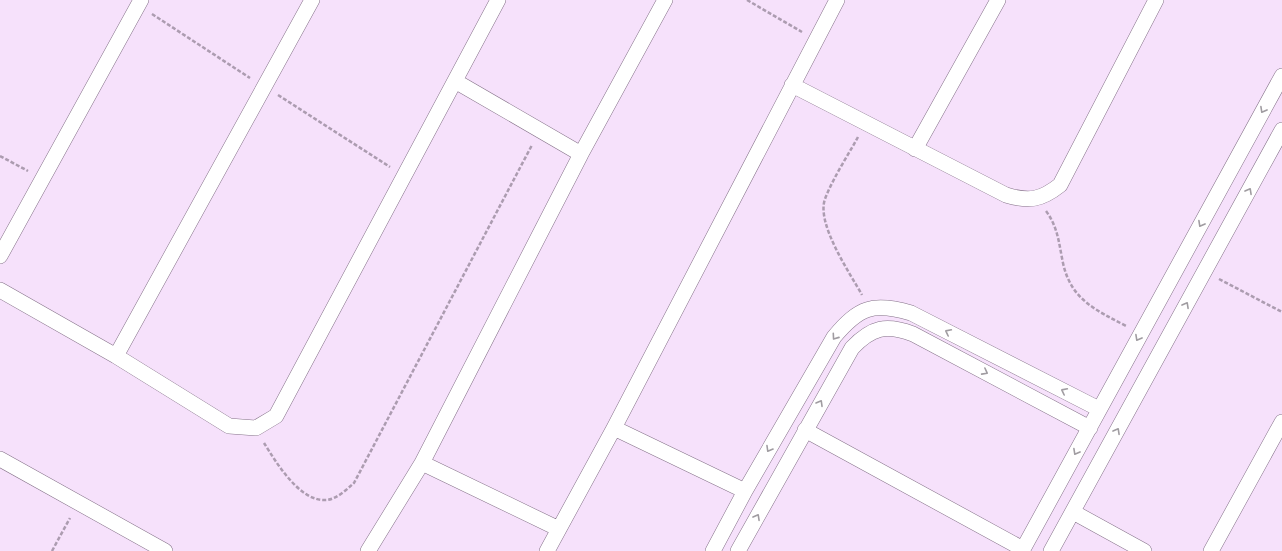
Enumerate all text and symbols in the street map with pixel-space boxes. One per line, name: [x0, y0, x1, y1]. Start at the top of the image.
one-way arrow: [1261, 106, 1268, 113]
one-way arrow: [1244, 188, 1251, 195]
one-way arrow: [1198, 220, 1206, 227]
one-way arrow: [1182, 302, 1189, 309]
one-way arrow: [945, 329, 953, 337]
one-way arrow: [833, 332, 840, 339]
one-way arrow: [1136, 334, 1143, 341]
one-way arrow: [981, 368, 988, 375]
one-way arrow: [1061, 388, 1068, 396]
one-way arrow: [816, 400, 823, 407]
one-way arrow: [1112, 428, 1119, 435]
one-way arrow: [767, 445, 774, 452]
one-way arrow: [1074, 448, 1081, 455]
one-way arrow: [753, 514, 760, 521]

